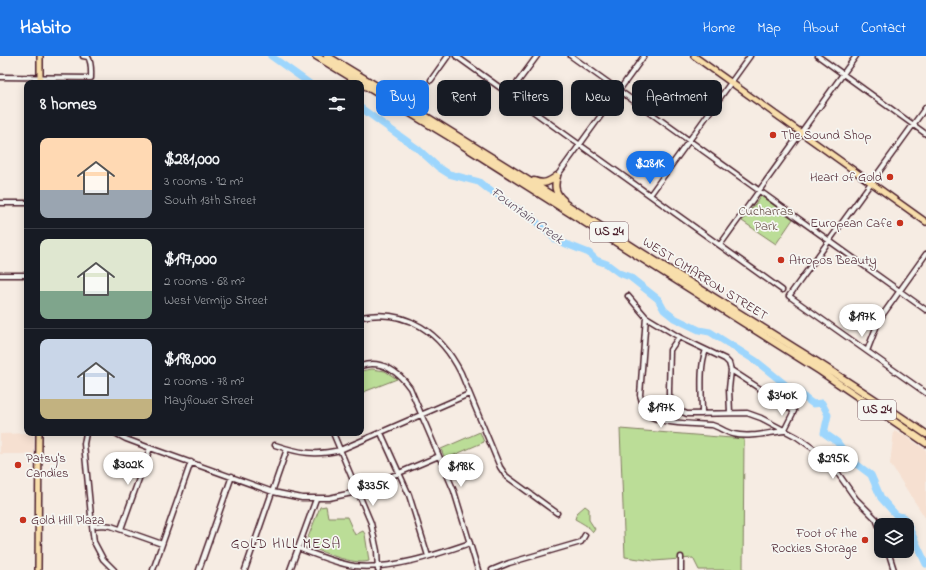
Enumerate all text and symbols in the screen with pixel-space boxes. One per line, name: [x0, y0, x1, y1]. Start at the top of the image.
text: Habito: [20, 15, 71, 42]
text: Home: [703, 18, 735, 39]
text: Map: [757, 18, 781, 39]
text: About: [803, 18, 839, 39]
text: Contact: [861, 18, 906, 39]
chip: Buy: [376, 80, 429, 116]
chip: Rent: [437, 80, 491, 116]
chip: Filters: [499, 80, 563, 116]
chip: New: [571, 80, 624, 116]
chip: Apartment: [632, 80, 722, 116]
text: 8 homes: [40, 92, 97, 117]
icon: filters: [326, 93, 348, 115]
place label: The Sound Shop: [781, 126, 872, 145]
marker: The Sound Shop: [768, 130, 778, 140]
text: $281,000: [164, 147, 219, 172]
pin: $281K: [622, 151, 678, 185]
icon: home: [72, 154, 120, 202]
text: $281K: [635, 154, 665, 173]
place label: Heart of Gold: [810, 168, 883, 187]
text: 3 rooms · 92 m²: [164, 172, 244, 191]
marker: Heart of Gold: [885, 172, 895, 182]
water label: Fountain Creek: [486, 182, 569, 250]
text: South 13th Street: [164, 191, 256, 210]
park label: Cucharras Park: [738, 202, 794, 236]
place label: European Cafe: [810, 214, 892, 233]
marker: European Cafe: [895, 218, 905, 228]
road number: US 24: [590, 222, 628, 242]
street label: WEST CIMARRON STREET: [639, 233, 772, 326]
text: $197,000: [164, 247, 217, 272]
place label: Atropos Beauty: [789, 251, 876, 271]
icon: home: [72, 255, 120, 303]
marker: Atropos Beauty: [776, 255, 786, 265]
text: 2 rooms · 68 m²: [164, 272, 245, 291]
text: West Vermijo Street: [164, 291, 268, 310]
pin: $197K: [834, 304, 890, 338]
text: $197K: [848, 307, 876, 326]
text: $198,000: [164, 347, 216, 372]
icon: home: [72, 355, 120, 403]
text: 2 rooms · 78 m²: [164, 372, 245, 391]
pin: $340K: [754, 383, 810, 417]
text: $340K: [767, 386, 797, 405]
text: Mayflower Street: [164, 391, 254, 410]
pin: $197K: [633, 395, 689, 429]
text: $197K: [647, 398, 675, 417]
road number: US 24: [858, 400, 896, 420]
pin: $295K: [805, 446, 861, 480]
place label: Patsy's Candies: [26, 449, 69, 483]
text: $295K: [817, 449, 849, 468]
pin: $302K: [100, 452, 156, 486]
pin: $198K: [433, 454, 489, 488]
text: $302K: [112, 455, 144, 474]
text: $198K: [447, 457, 475, 476]
marker: Patsy's Candies: [13, 460, 23, 470]
pin: $335K: [345, 473, 401, 507]
text: $335K: [357, 476, 389, 495]
place label: Gold Hill Plaza: [31, 511, 104, 530]
marker: Gold Hill Plaza: [18, 515, 28, 525]
map controls: [874, 518, 914, 558]
button: layers: [874, 518, 914, 558]
place label: Foot of the Rockies Storage: [771, 524, 857, 559]
district label: GOLD HILL MESA: [231, 534, 341, 555]
marker: Foot of the Rockies Storage: [860, 535, 870, 545]

